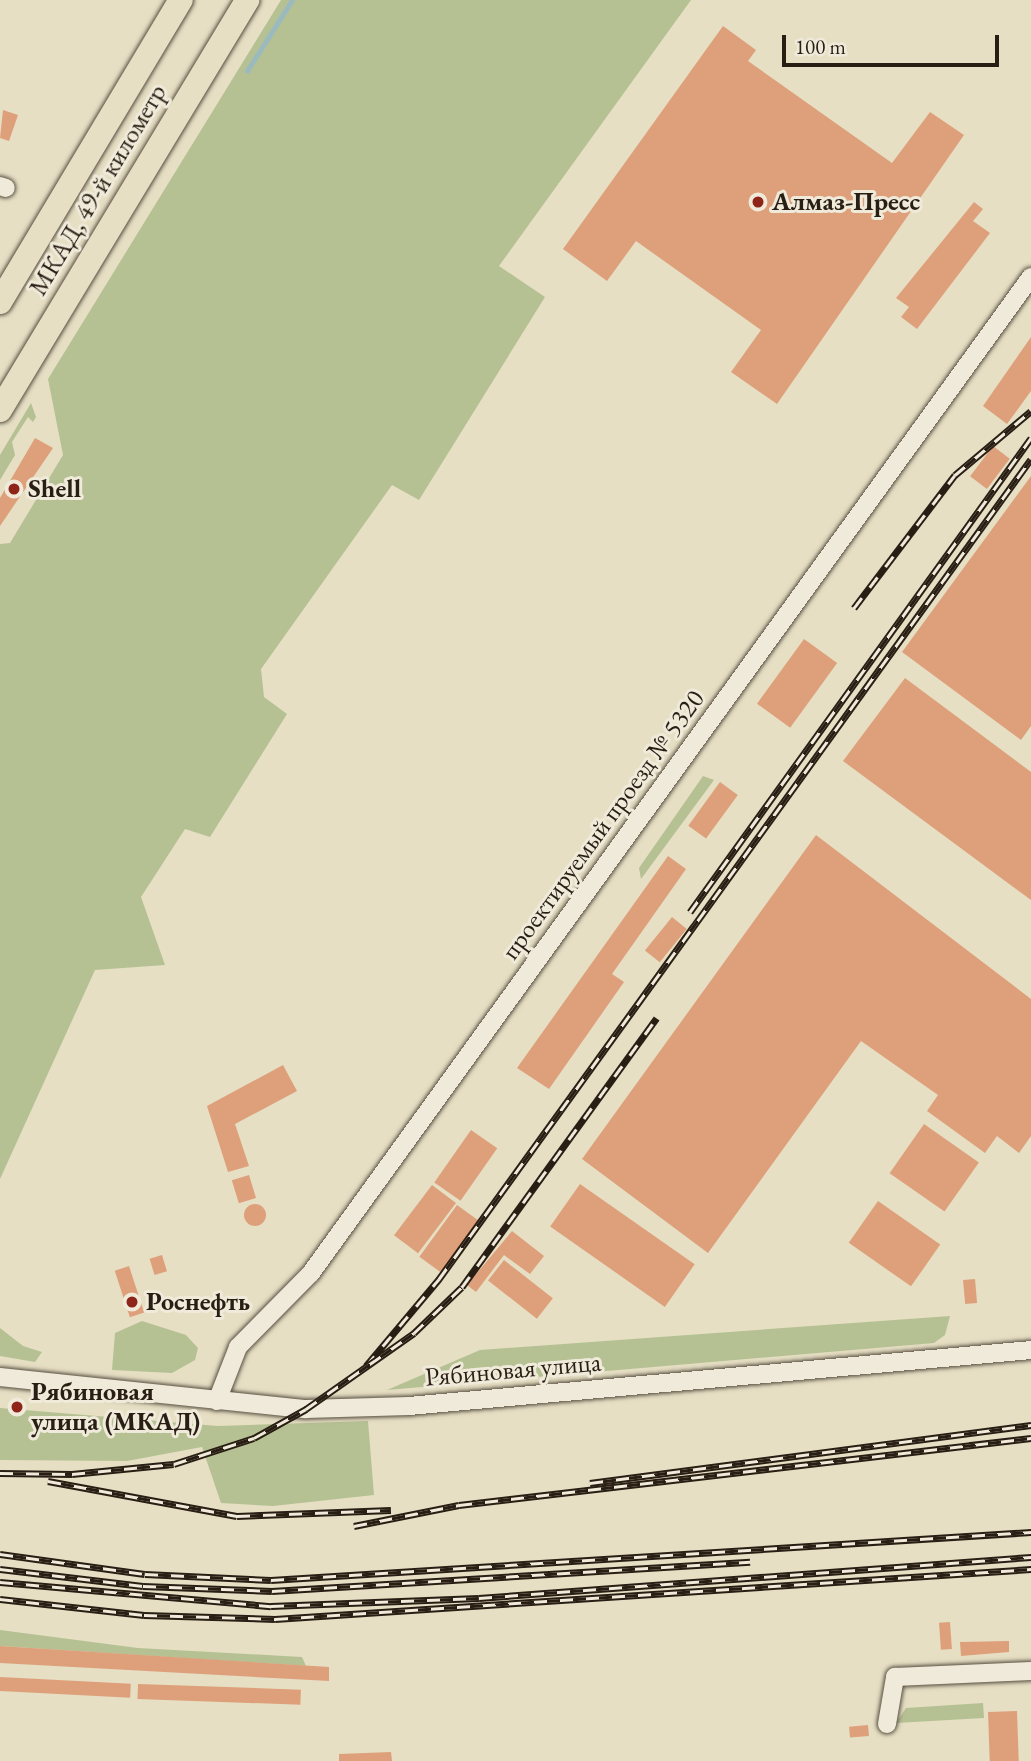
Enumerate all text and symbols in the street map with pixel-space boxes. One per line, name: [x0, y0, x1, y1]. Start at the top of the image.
scale bar: [786, 21, 1003, 65]
text: 100 m: [795, 33, 846, 60]
street label: МКАД, 49-й километр: [23, 79, 173, 301]
place label: Алмаз-Пресс: [772, 186, 920, 218]
marker: Алмаз-Пресс: [750, 194, 766, 210]
place label: Shell: [28, 473, 81, 505]
marker: Shell: [6, 481, 22, 497]
street label: проектируемый проезд № 5320: [495, 684, 711, 966]
place label: Роснефть: [146, 1286, 250, 1318]
marker: Роснефть: [124, 1294, 140, 1310]
street label: Рябиновая улица: [424, 1347, 602, 1393]
place label: Рябиновая улица (МКАД): [31, 1376, 200, 1438]
marker: Рябиновая улица (МКАД): [9, 1399, 25, 1415]

